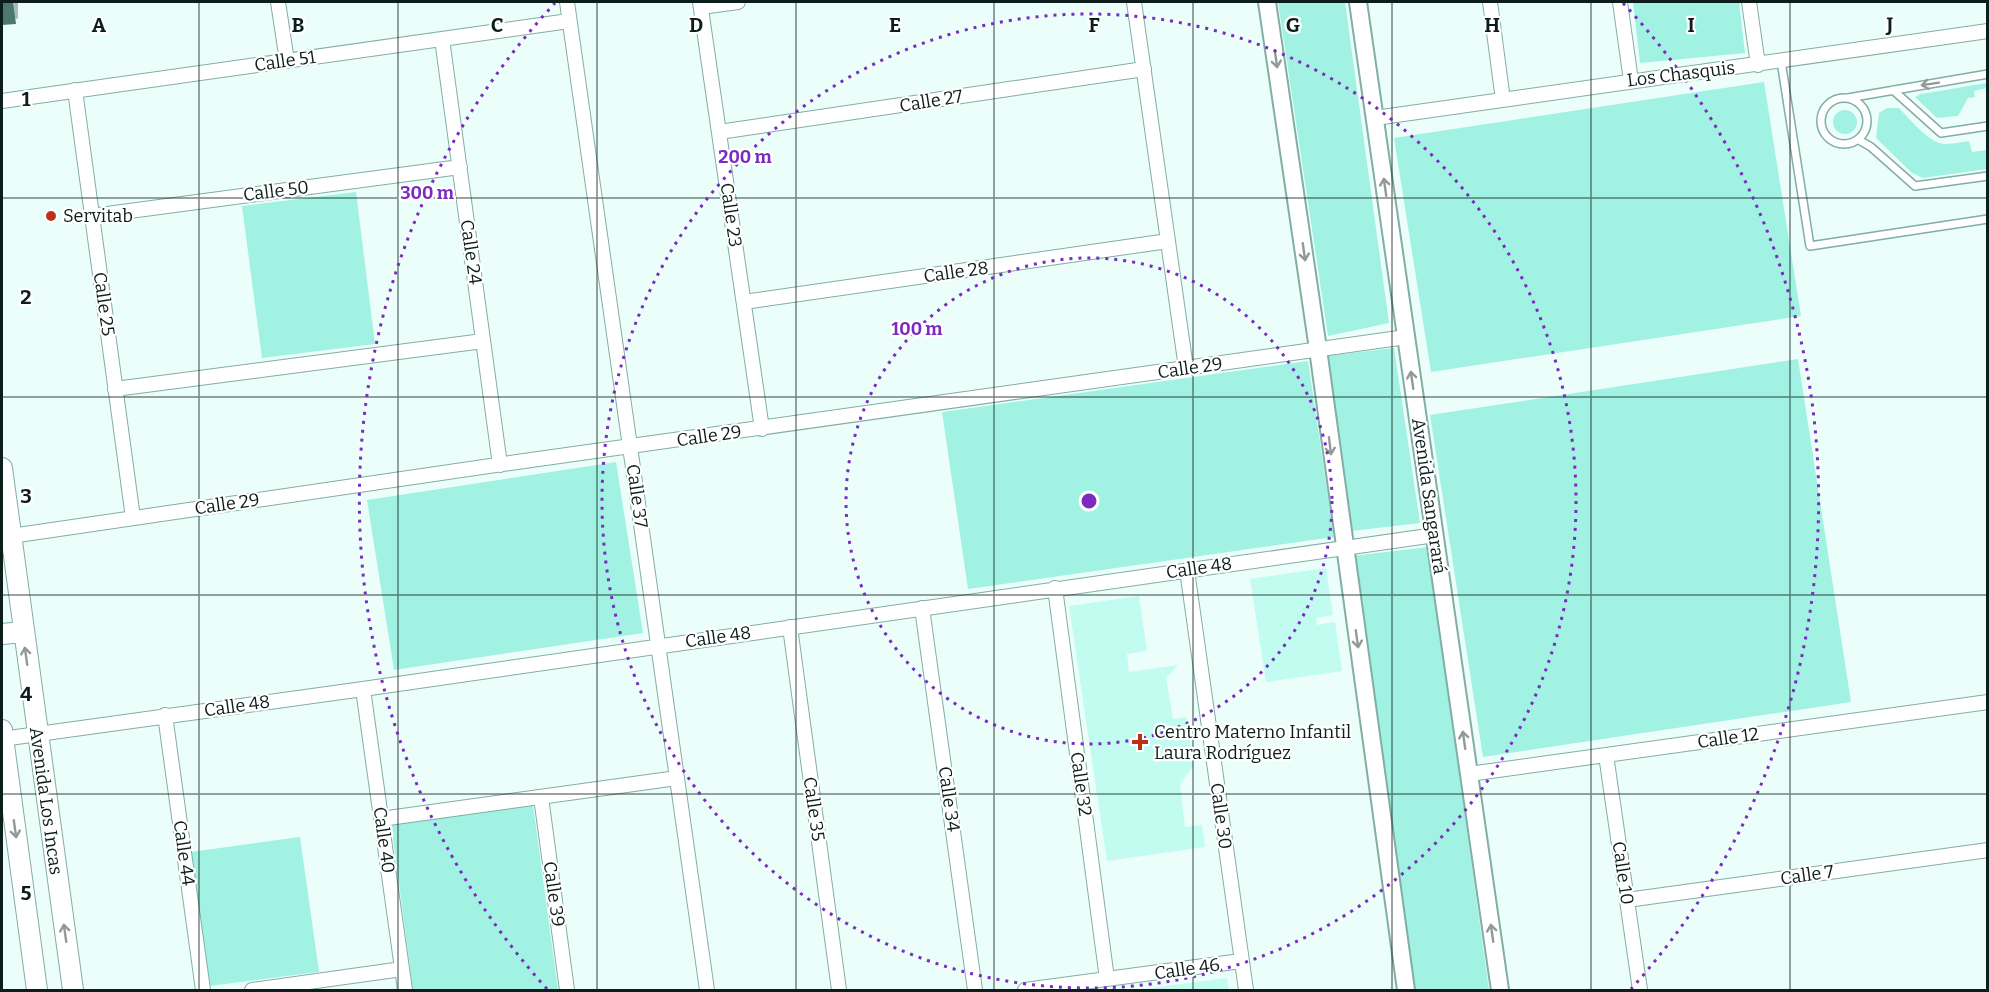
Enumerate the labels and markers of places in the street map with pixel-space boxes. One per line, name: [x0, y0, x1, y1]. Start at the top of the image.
place label: Servitab: [63, 205, 133, 227]
marker: Servitab: [44, 209, 58, 223]
centre of rings: [1079, 491, 1099, 511]
place label: Centro Materno Infantil Laura Rodríguez: [1154, 721, 1351, 764]
marker: Centro Materno Infantil Laura Rodríguez: [1131, 733, 1149, 751]

